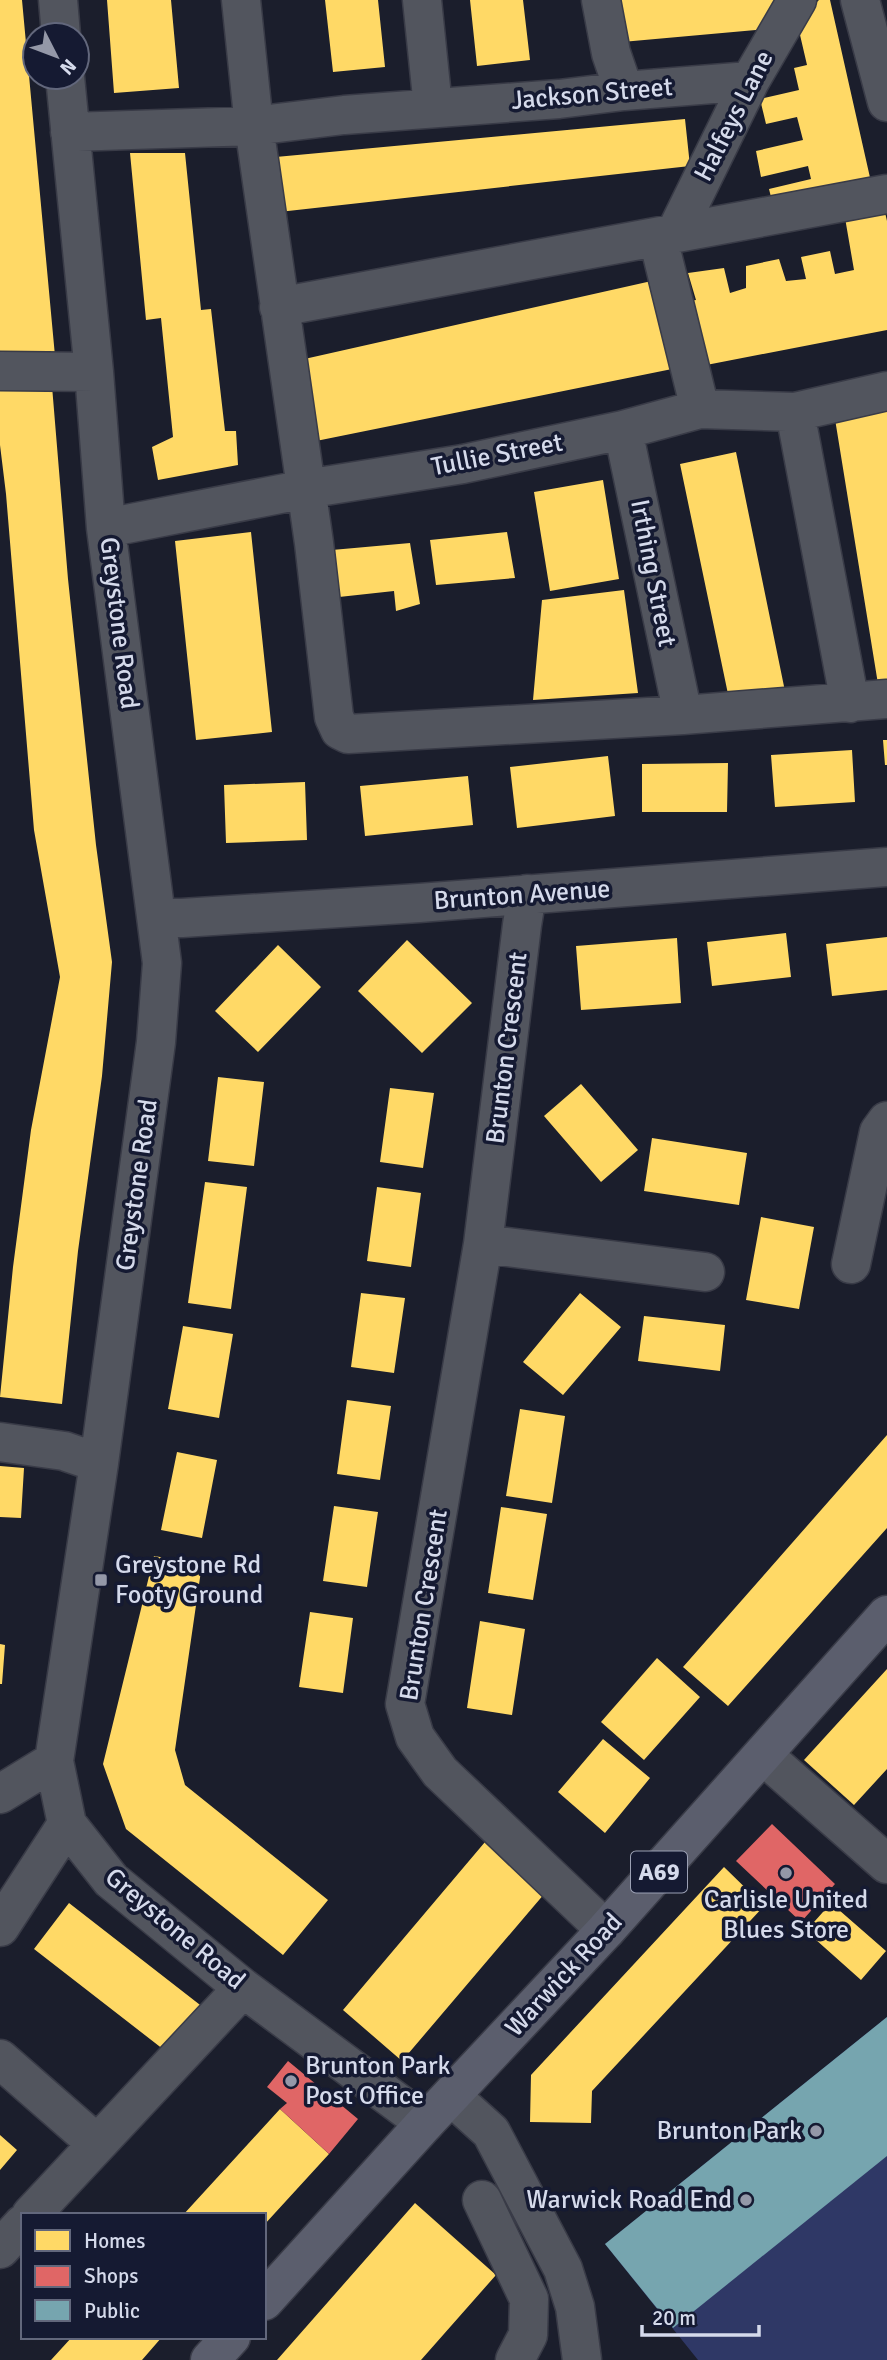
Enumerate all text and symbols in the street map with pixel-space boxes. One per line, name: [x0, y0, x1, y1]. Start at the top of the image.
north arrow: [21, 21, 91, 91]
street label: Halfeys Lane: [687, 45, 781, 187]
text: N: [55, 54, 81, 80]
street label: Jackson Street: [510, 71, 674, 117]
street label: Tullie Street: [429, 427, 565, 483]
street label: Irthing Street: [623, 497, 683, 649]
street label: Greystone Road: [93, 535, 145, 711]
street label: Brunton Avenue: [433, 873, 611, 917]
street label: Brunton Crescent: [479, 950, 535, 1146]
street label: Greystone Road: [109, 1097, 165, 1273]
street label: Brunton Crescent: [393, 1507, 455, 1703]
place label: Greystone Rd Footy Ground: [115, 1549, 263, 1611]
marker: Greystone Rd Footy Ground: [93, 1572, 109, 1588]
road number: A69: [631, 1852, 687, 1893]
street label: Greystone Road: [98, 1861, 252, 1997]
marker: Carlisle United Blues Store: [778, 1865, 794, 1881]
place label: Carlisle United Blues Store: [704, 1884, 868, 1946]
street label: Warwick Road: [499, 1907, 629, 2043]
place label: Brunton Park Post Office: [305, 2050, 451, 2112]
marker: Brunton Park Post Office: [283, 2073, 299, 2089]
place label: Brunton Park: [656, 2115, 802, 2147]
marker: Brunton Park: [808, 2123, 824, 2139]
place label: Warwick Road End: [526, 2184, 732, 2216]
marker: Warwick Road End: [738, 2192, 754, 2208]
legend: [21, 2213, 266, 2339]
text: Homes: [84, 2228, 146, 2254]
text: Shops: [84, 2263, 138, 2289]
scale bar: [642, 2294, 759, 2338]
text: Public: [84, 2298, 140, 2324]
text: 20 m: [652, 2305, 696, 2331]

